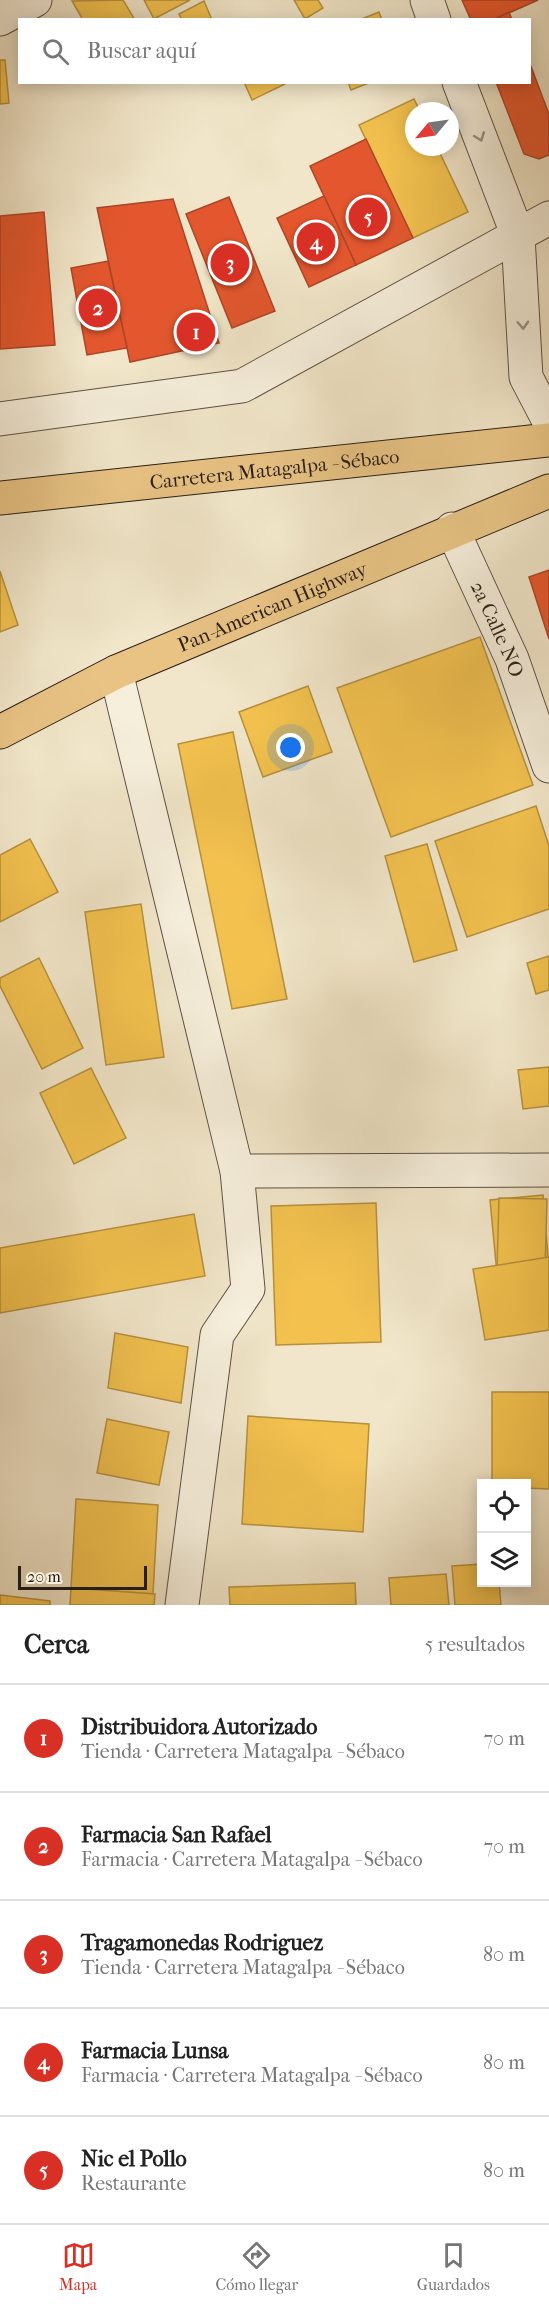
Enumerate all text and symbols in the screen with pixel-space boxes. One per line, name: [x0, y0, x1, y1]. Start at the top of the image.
search box: [18, 18, 531, 84]
icon: search: [39, 35, 72, 68]
text: Buscar aquí: [87, 38, 196, 64]
north arrow: [405, 102, 459, 156]
one-way arrow: [472, 131, 485, 142]
pin: 5: [348, 194, 388, 240]
pin: 4: [296, 220, 336, 264]
pin: 3: [210, 240, 250, 286]
pin: 2: [78, 286, 118, 330]
pin: 1: [176, 310, 216, 354]
one-way arrow: [516, 320, 529, 329]
street label: Carretera Matagalpa - Sébaco: [149, 445, 400, 494]
street label: Pan-American Highway: [174, 557, 372, 657]
street label: 2a Calle NO: [466, 578, 528, 680]
your location: [276, 733, 305, 762]
map controls: [477, 1479, 531, 1587]
button: locate: [477, 1479, 531, 1533]
button: layers: [477, 1533, 531, 1587]
scale bar: [18, 1563, 147, 1590]
text: 20 m: [27, 1567, 61, 1586]
text: Cerca: [24, 1629, 89, 1660]
text: 5 resultados: [425, 1633, 525, 1656]
text: Distribuidora Autorizado: [81, 1714, 318, 1740]
text: 1: [40, 1727, 47, 1750]
text: 70 m: [483, 1727, 525, 1750]
text: Tienda · Carretera Matagalpa - Sébaco: [81, 1740, 405, 1763]
text: Farmacia San Rafael: [81, 1822, 272, 1848]
text: 2: [38, 1835, 49, 1858]
text: 70 m: [483, 1835, 525, 1858]
text: Farmacia · Carretera Matagalpa - Sébaco: [81, 1848, 423, 1871]
text: Tragamonedas Rodriguez: [81, 1930, 323, 1956]
text: 3: [39, 1943, 48, 1966]
text: 80 m: [483, 1943, 525, 1966]
text: Tienda · Carretera Matagalpa - Sébaco: [81, 1956, 405, 1979]
text: Farmacia Lunsa: [81, 2038, 229, 2064]
text: 4: [38, 2051, 49, 2074]
text: 80 m: [483, 2051, 525, 2074]
text: Farmacia · Carretera Matagalpa - Sébaco: [81, 2064, 423, 2087]
text: Nic el Pollo: [81, 2146, 187, 2172]
text: 5: [39, 2159, 48, 2182]
text: 80 m: [483, 2159, 525, 2182]
text: Restaurante: [81, 2172, 186, 2195]
tab: Mapa: [59, 2239, 97, 2294]
tab: Cómo llegar: [215, 2239, 298, 2294]
tab: Guardados: [417, 2239, 490, 2294]

